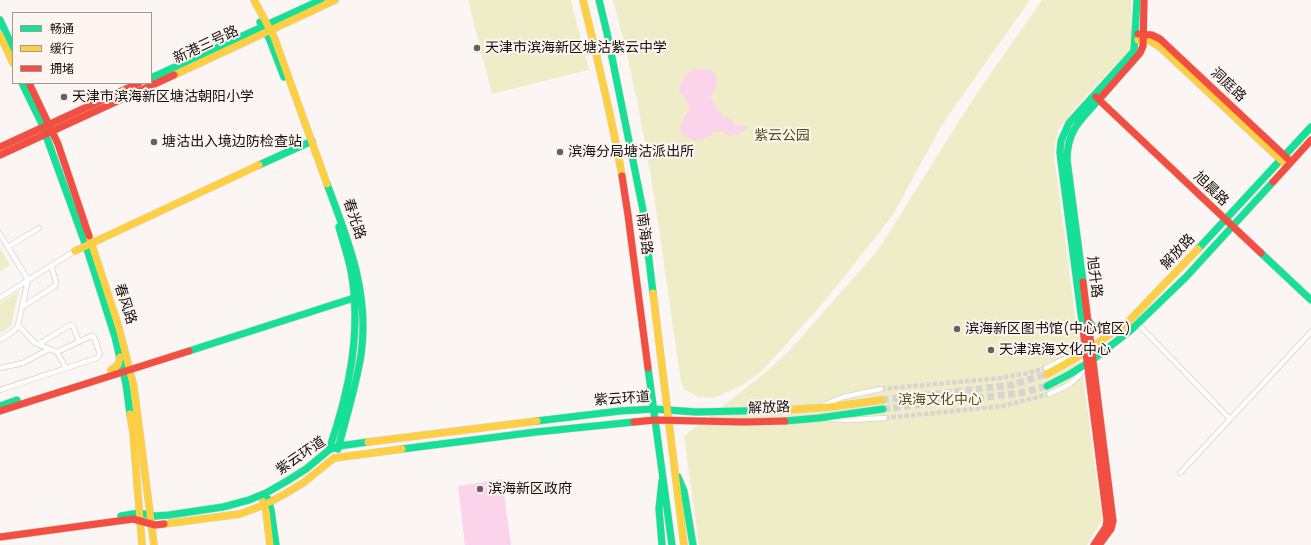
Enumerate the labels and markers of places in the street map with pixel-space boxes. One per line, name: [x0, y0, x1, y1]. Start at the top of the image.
place label: 天津市滨海新区塘沽紫云中学: [485, 40, 667, 56]
marker: 天津市滨海新区塘沽紫云中学: [472, 43, 482, 53]
place label: 天津市滨海新区塘沽朝阳小学: [72, 89, 254, 105]
marker: 天津市滨海新区塘沽朝阳小学: [59, 92, 69, 102]
place label: 塘沽出入境边防检查站: [162, 134, 302, 150]
marker: 塘沽出入境边防检查站: [149, 137, 159, 147]
place label: 滨海分局塘沽派出所: [568, 144, 694, 160]
marker: 滨海分局塘沽派出所: [555, 147, 565, 157]
place label: 滨海新区图书馆(中心馆区): [965, 321, 1131, 337]
marker: 滨海新区图书馆(中心馆区): [952, 324, 962, 334]
place label: 天津滨海文化中心: [999, 342, 1111, 358]
marker: 天津滨海文化中心: [986, 345, 996, 355]
place label: 滨海新区政府: [488, 481, 572, 497]
marker: 滨海新区政府: [475, 484, 485, 494]

